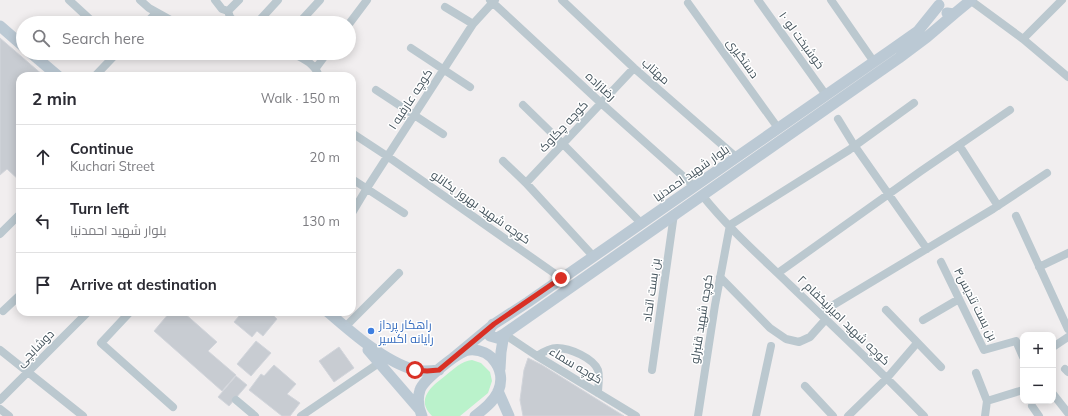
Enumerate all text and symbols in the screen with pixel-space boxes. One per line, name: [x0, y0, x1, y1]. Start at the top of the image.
street label: خوشبخت لو ۱۰: [776, 8, 828, 72]
search box: [16, 16, 356, 60]
icon: search: [30, 27, 52, 49]
text: Search here: [62, 29, 144, 48]
street label: دستگیری: [724, 35, 763, 81]
street label: مهتاب: [639, 55, 673, 87]
street label: کوچه عارفیه ۱: [385, 66, 437, 133]
street label: رضازاده: [583, 68, 619, 104]
text: 2 min: [32, 88, 77, 109]
text: Walk · 150 m: [261, 90, 340, 106]
street label: کوچه چکاوک: [535, 97, 592, 156]
text: Continue: [70, 139, 133, 158]
street label: بلوار شهید احمدنیا: [650, 141, 732, 205]
icon: ahead: [32, 146, 54, 168]
text: 20 m: [310, 149, 340, 165]
text: Kuchari Street: [70, 158, 155, 174]
street label: کوچه شهید بهروز یکانلو: [427, 167, 534, 249]
text: Turn left: [70, 199, 129, 218]
icon: left: [32, 210, 54, 232]
text: 130 m: [302, 213, 340, 229]
text: بلوار شهید احمدنیا: [70, 222, 166, 238]
street label: بن بست اتحاد: [639, 257, 663, 323]
street label: بن بست تندیس۴: [951, 265, 1001, 343]
route end: [552, 269, 570, 287]
street label: کوچه شهید امیرنیکفام ۲: [793, 272, 893, 370]
street label: کوچه شهید قنبرلو: [687, 273, 717, 365]
icon: arrive: [32, 274, 54, 296]
text: Arrive at destination: [70, 275, 217, 294]
place label: راهکار پرداز رایانه اکسیر: [378, 317, 434, 346]
street label: دوشابچی: [13, 326, 58, 371]
marker: راهکار پرداز رایانه اکسیر: [366, 326, 376, 336]
map controls: [1020, 332, 1056, 404]
button: +: [1020, 332, 1056, 368]
street label: کوچه سماء: [546, 343, 605, 388]
route start: [406, 361, 424, 379]
button: −: [1020, 368, 1056, 404]

